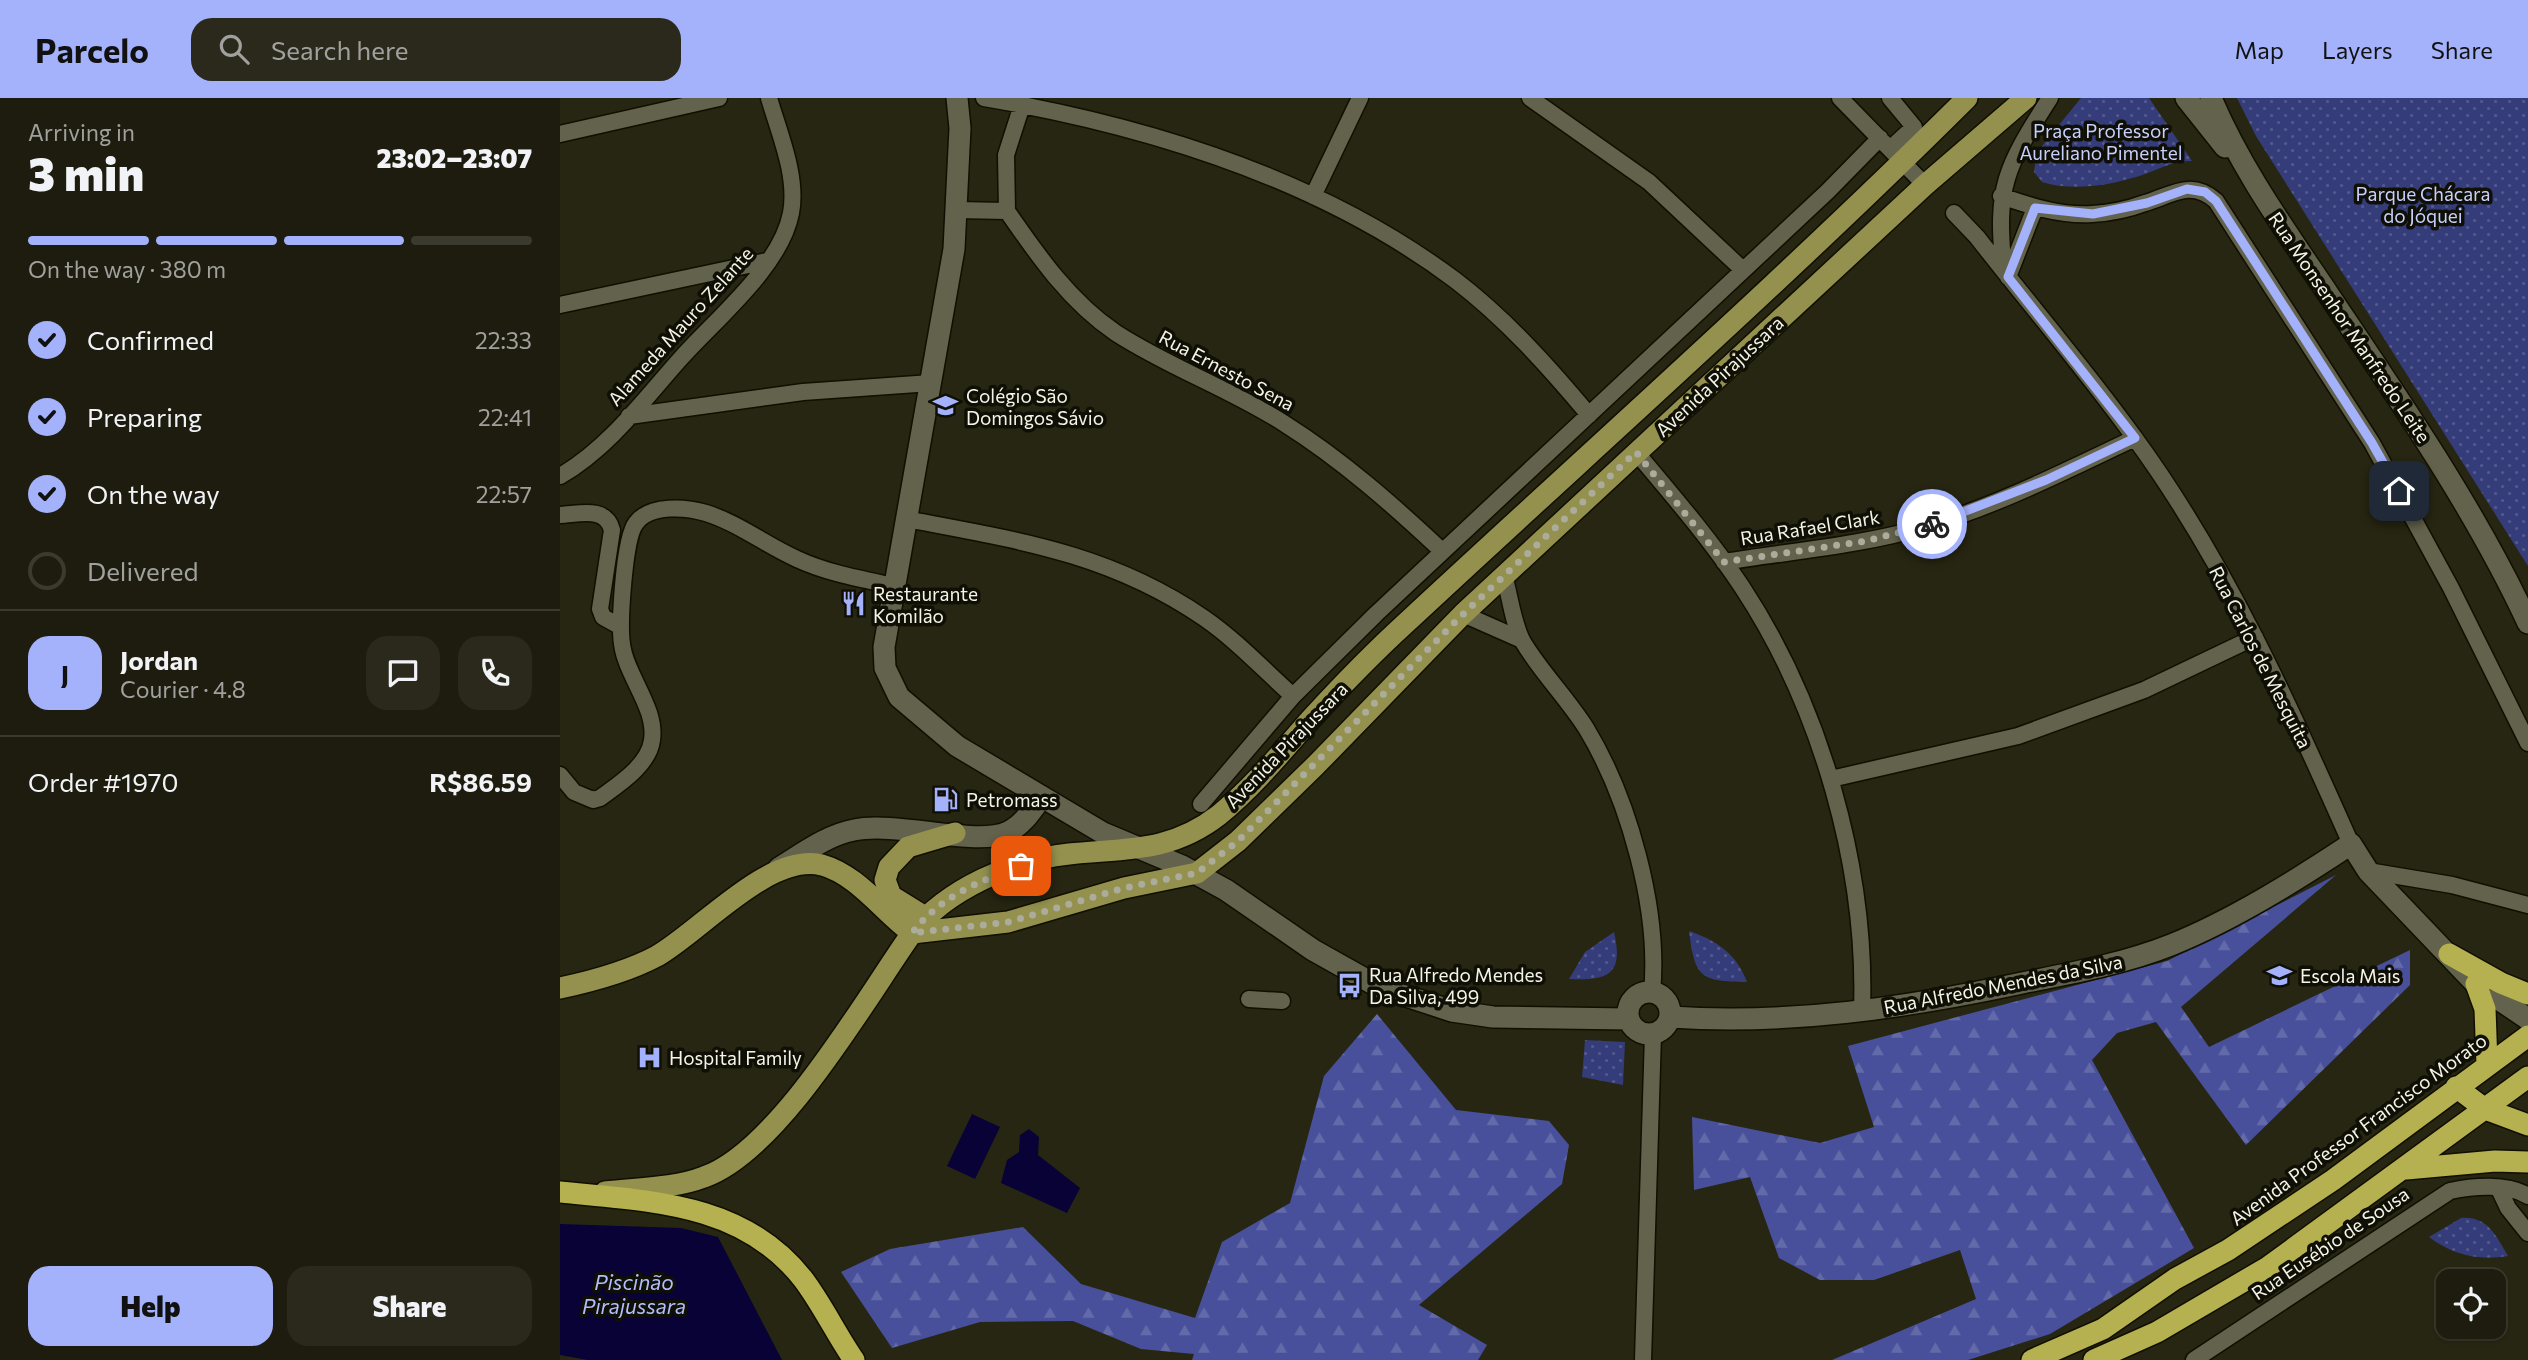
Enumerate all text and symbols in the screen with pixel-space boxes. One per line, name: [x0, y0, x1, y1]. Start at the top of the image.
search box: [191, 18, 681, 81]
text: Parcelo: [35, 29, 149, 70]
icon: search: [215, 30, 253, 68]
text: Search here: [271, 34, 409, 65]
text: Map: [2235, 35, 2284, 64]
text: Layers: [2322, 35, 2393, 64]
text: Share: [2431, 35, 2493, 64]
text: Arriving in: [28, 118, 135, 146]
park label: Praça Professor Aureliano Pimentel: [2019, 119, 2183, 164]
text: 23:02–23:07: [376, 142, 532, 173]
text: 3 min: [28, 144, 144, 200]
park label: Parque Chácara do Jóquei: [2356, 182, 2490, 227]
street label: Rua Monsenhor Manfredo Leite: [2264, 207, 2436, 447]
street label: Alameda Mauro Zelante: [603, 242, 757, 410]
text: On the way · 380 m: [28, 255, 226, 283]
street label: Avenida Pirajussara: [1650, 311, 1788, 441]
icon: check: [28, 321, 66, 359]
text: Confirmed: [87, 324, 214, 355]
street label: Rua Ernesto Sena: [1155, 325, 1299, 415]
text: 22:33: [475, 326, 532, 354]
place label: Colégio São Domingos Sávio: [966, 384, 1104, 429]
school or university icon: Colégio São Domingos Sávio: [932, 392, 960, 420]
icon: check: [28, 398, 66, 436]
text: Preparing: [87, 401, 202, 432]
text: 22:41: [478, 403, 532, 431]
pin: [2369, 461, 2429, 521]
icon: home: [2380, 472, 2418, 510]
icon: check: [28, 475, 66, 513]
text: On the way: [87, 478, 220, 509]
text: 22:57: [476, 480, 532, 508]
courier: [1897, 489, 1967, 559]
street label: Rua Rafael Clark: [1739, 505, 1881, 549]
icon: bike: [1913, 505, 1951, 543]
text: Delivered: [87, 555, 198, 586]
street label: Rua Carlos de Mesquita: [2205, 562, 2317, 752]
place label: Restaurante Komilão: [873, 582, 978, 627]
restaurant icon: Restaurante Komilão: [839, 590, 867, 618]
button: chat: [366, 636, 440, 710]
button: phone: [458, 636, 532, 710]
text: Jordan: [120, 644, 198, 675]
text: J: [61, 658, 69, 689]
text: Courier · 4.8: [120, 675, 246, 703]
street label: Avenida Pirajussara: [1220, 677, 1352, 813]
text: Order #1970: [28, 766, 178, 797]
text: R$86.59: [429, 766, 532, 797]
fuel station icon: Petromass: [932, 785, 960, 813]
place label: Petromass: [966, 788, 1058, 811]
pin: [991, 836, 1051, 896]
icon: bag: [1002, 847, 1040, 885]
street label: Rua Alfredo Mendes da Silva: [1882, 950, 2124, 1018]
school or university icon: Escola Mais: [2266, 961, 2294, 989]
place label: Rua Alfredo Mendes Da Silva, 499: [1369, 963, 1543, 1008]
place label: Escola Mais: [2300, 964, 2401, 987]
bus stop icon: Rua Alfredo Mendes Da Silva, 499: [1335, 971, 1363, 999]
street label: Avenida Professor Francisco Morato: [2225, 1028, 2491, 1230]
hospital icon: Hospital Family: [635, 1043, 663, 1071]
place label: Hospital Family: [669, 1046, 802, 1069]
street label: Rua Eusébio de Sousa: [2247, 1182, 2413, 1304]
button: Help: [28, 1266, 273, 1346]
button: Share: [287, 1266, 532, 1346]
water label: Piscinão Pirajussara: [582, 1269, 686, 1318]
map controls: [2436, 1269, 2506, 1339]
button: locate: [2436, 1269, 2506, 1339]

